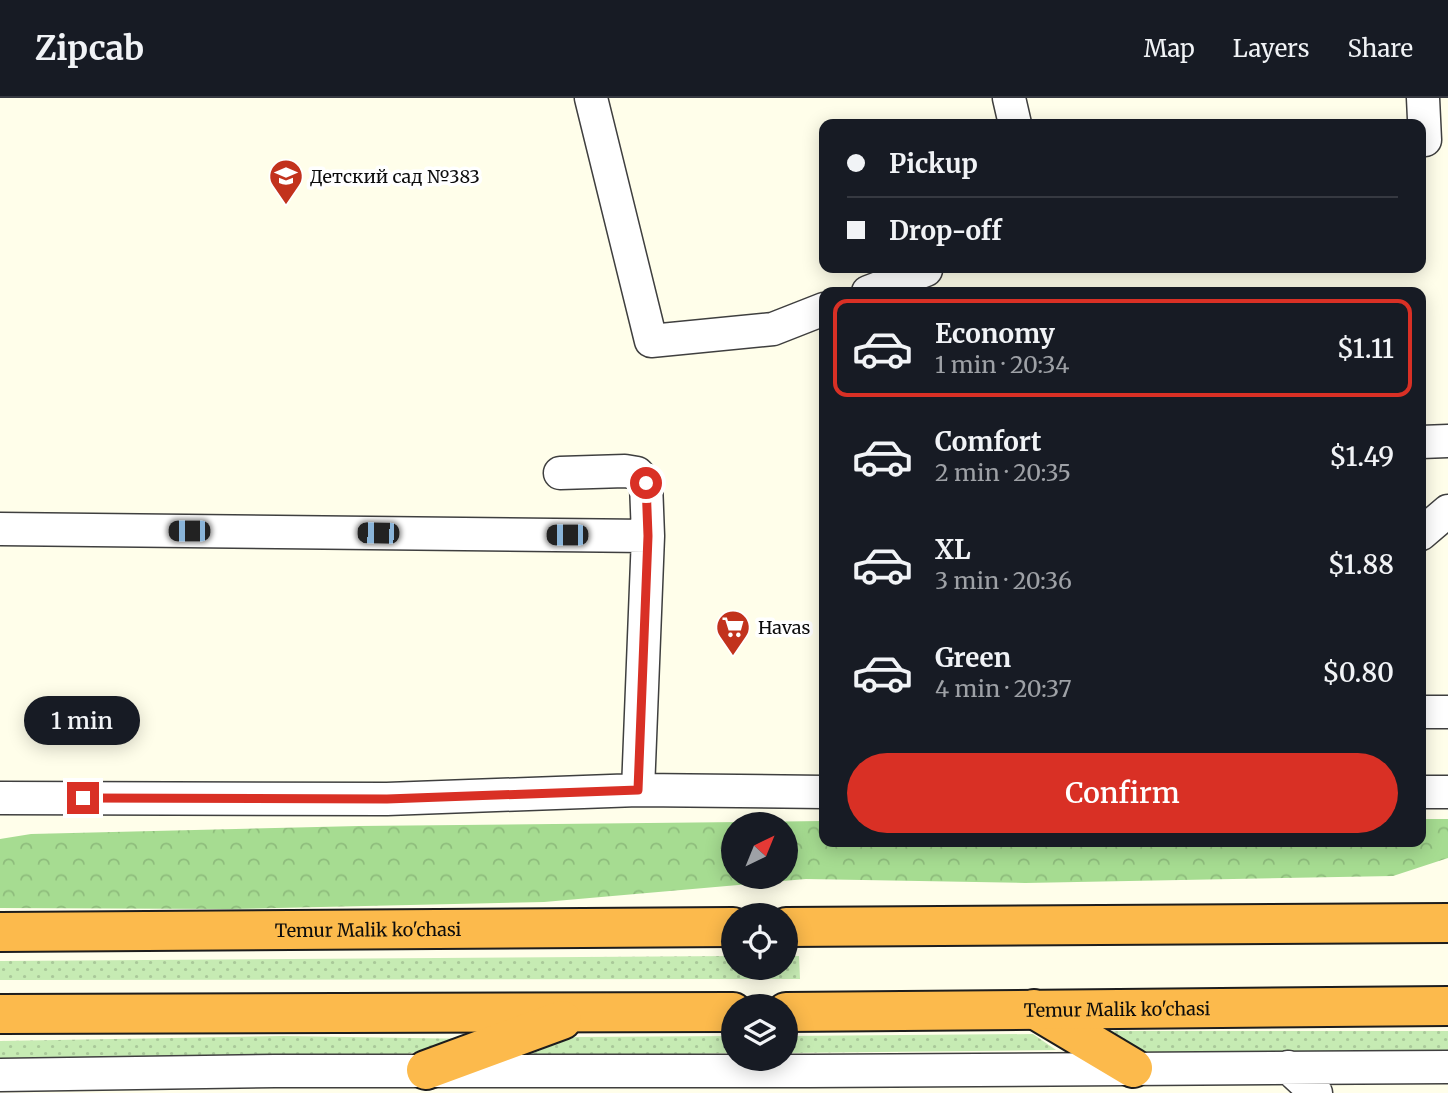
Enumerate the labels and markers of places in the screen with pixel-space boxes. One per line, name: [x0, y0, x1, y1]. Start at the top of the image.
school or university icon: Детский сад №383: [267, 157, 305, 206]
place label: Детский сад №383: [310, 165, 480, 188]
supermarket icon: Havas: [714, 608, 752, 657]
place label: Havas: [758, 616, 811, 639]

